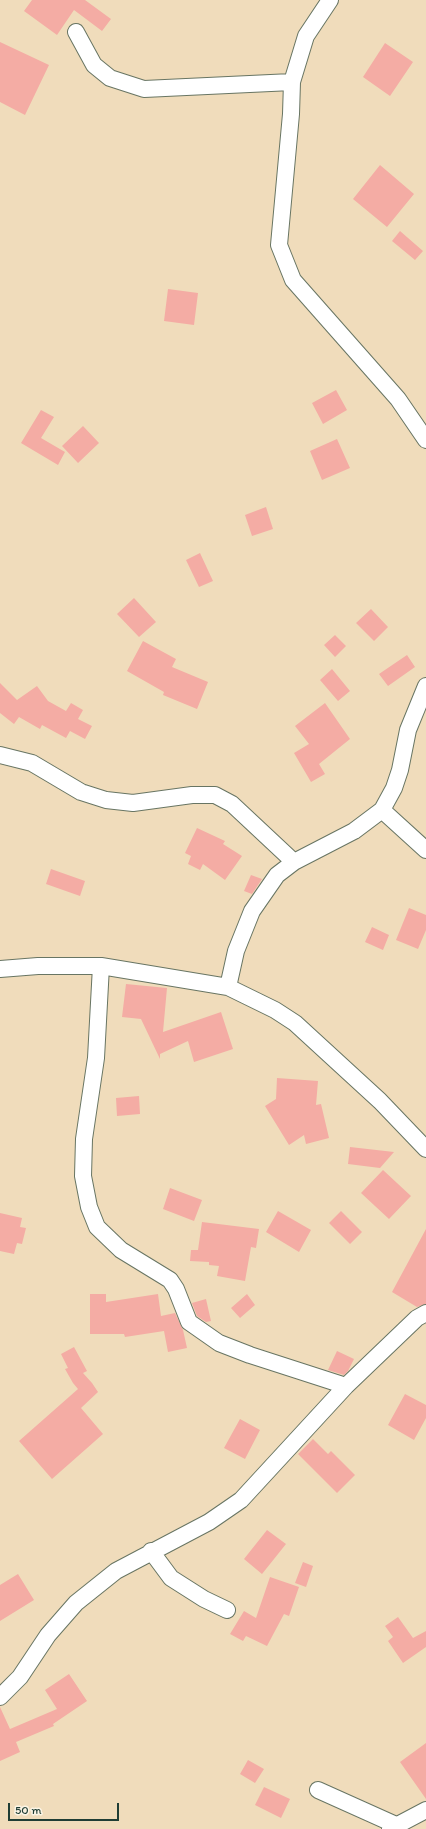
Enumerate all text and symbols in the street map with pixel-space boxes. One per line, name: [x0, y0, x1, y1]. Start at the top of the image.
scale bar: [10, 1795, 121, 1821]
text: 50 m: [15, 1803, 41, 1817]

